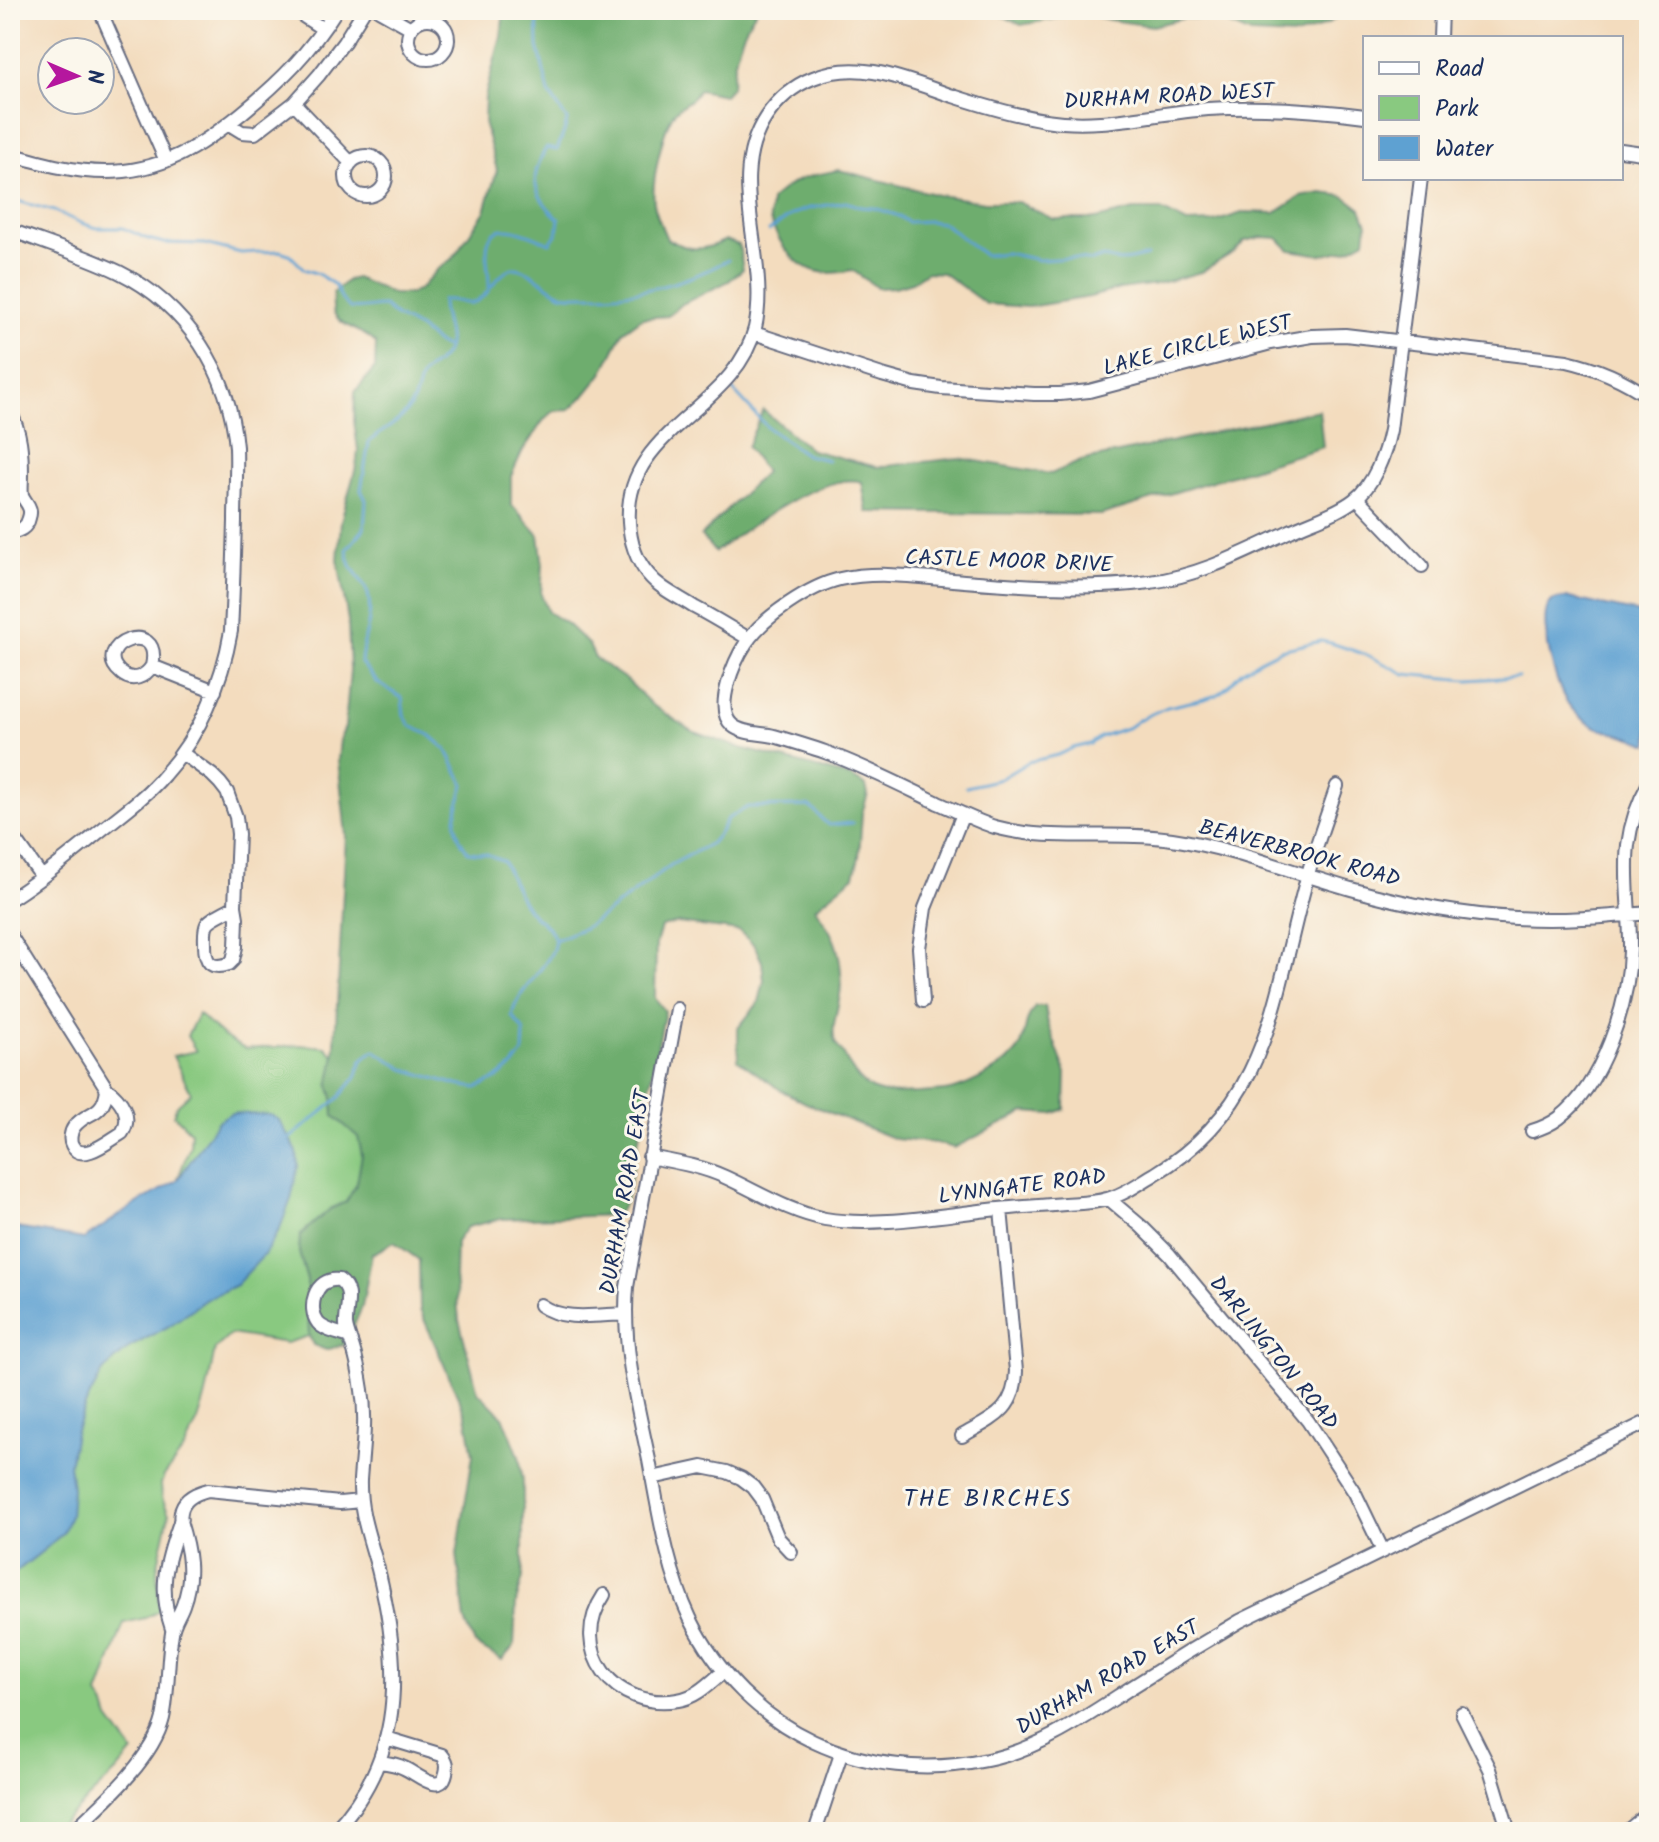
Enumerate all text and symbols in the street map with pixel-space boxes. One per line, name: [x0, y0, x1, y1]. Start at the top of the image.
north arrow: [36, 36, 116, 116]
legend: [1363, 36, 1623, 180]
text: Road: [1435, 50, 1484, 89]
text: N: [76, 69, 111, 84]
street label: DURHAM ROAD WEST: [1063, 74, 1277, 120]
text: Park: [1435, 90, 1479, 129]
text: Water: [1435, 130, 1495, 169]
street label: LAKE CIRCLE WEST: [1100, 306, 1298, 387]
street label: CASTLE MOOR DRIVE: [904, 541, 1115, 584]
street label: BEAVERBROOK ROAD: [1195, 811, 1404, 898]
street label: DURHAM ROAD EAST: [591, 1085, 662, 1297]
street label: LYNNGATE ROAD: [936, 1160, 1108, 1215]
street label: DARLINGTON ROAD: [1200, 1269, 1347, 1439]
district label: THE BIRCHES: [904, 1480, 1072, 1519]
street label: DURHAM ROAD EAST: [1010, 1610, 1209, 1745]

